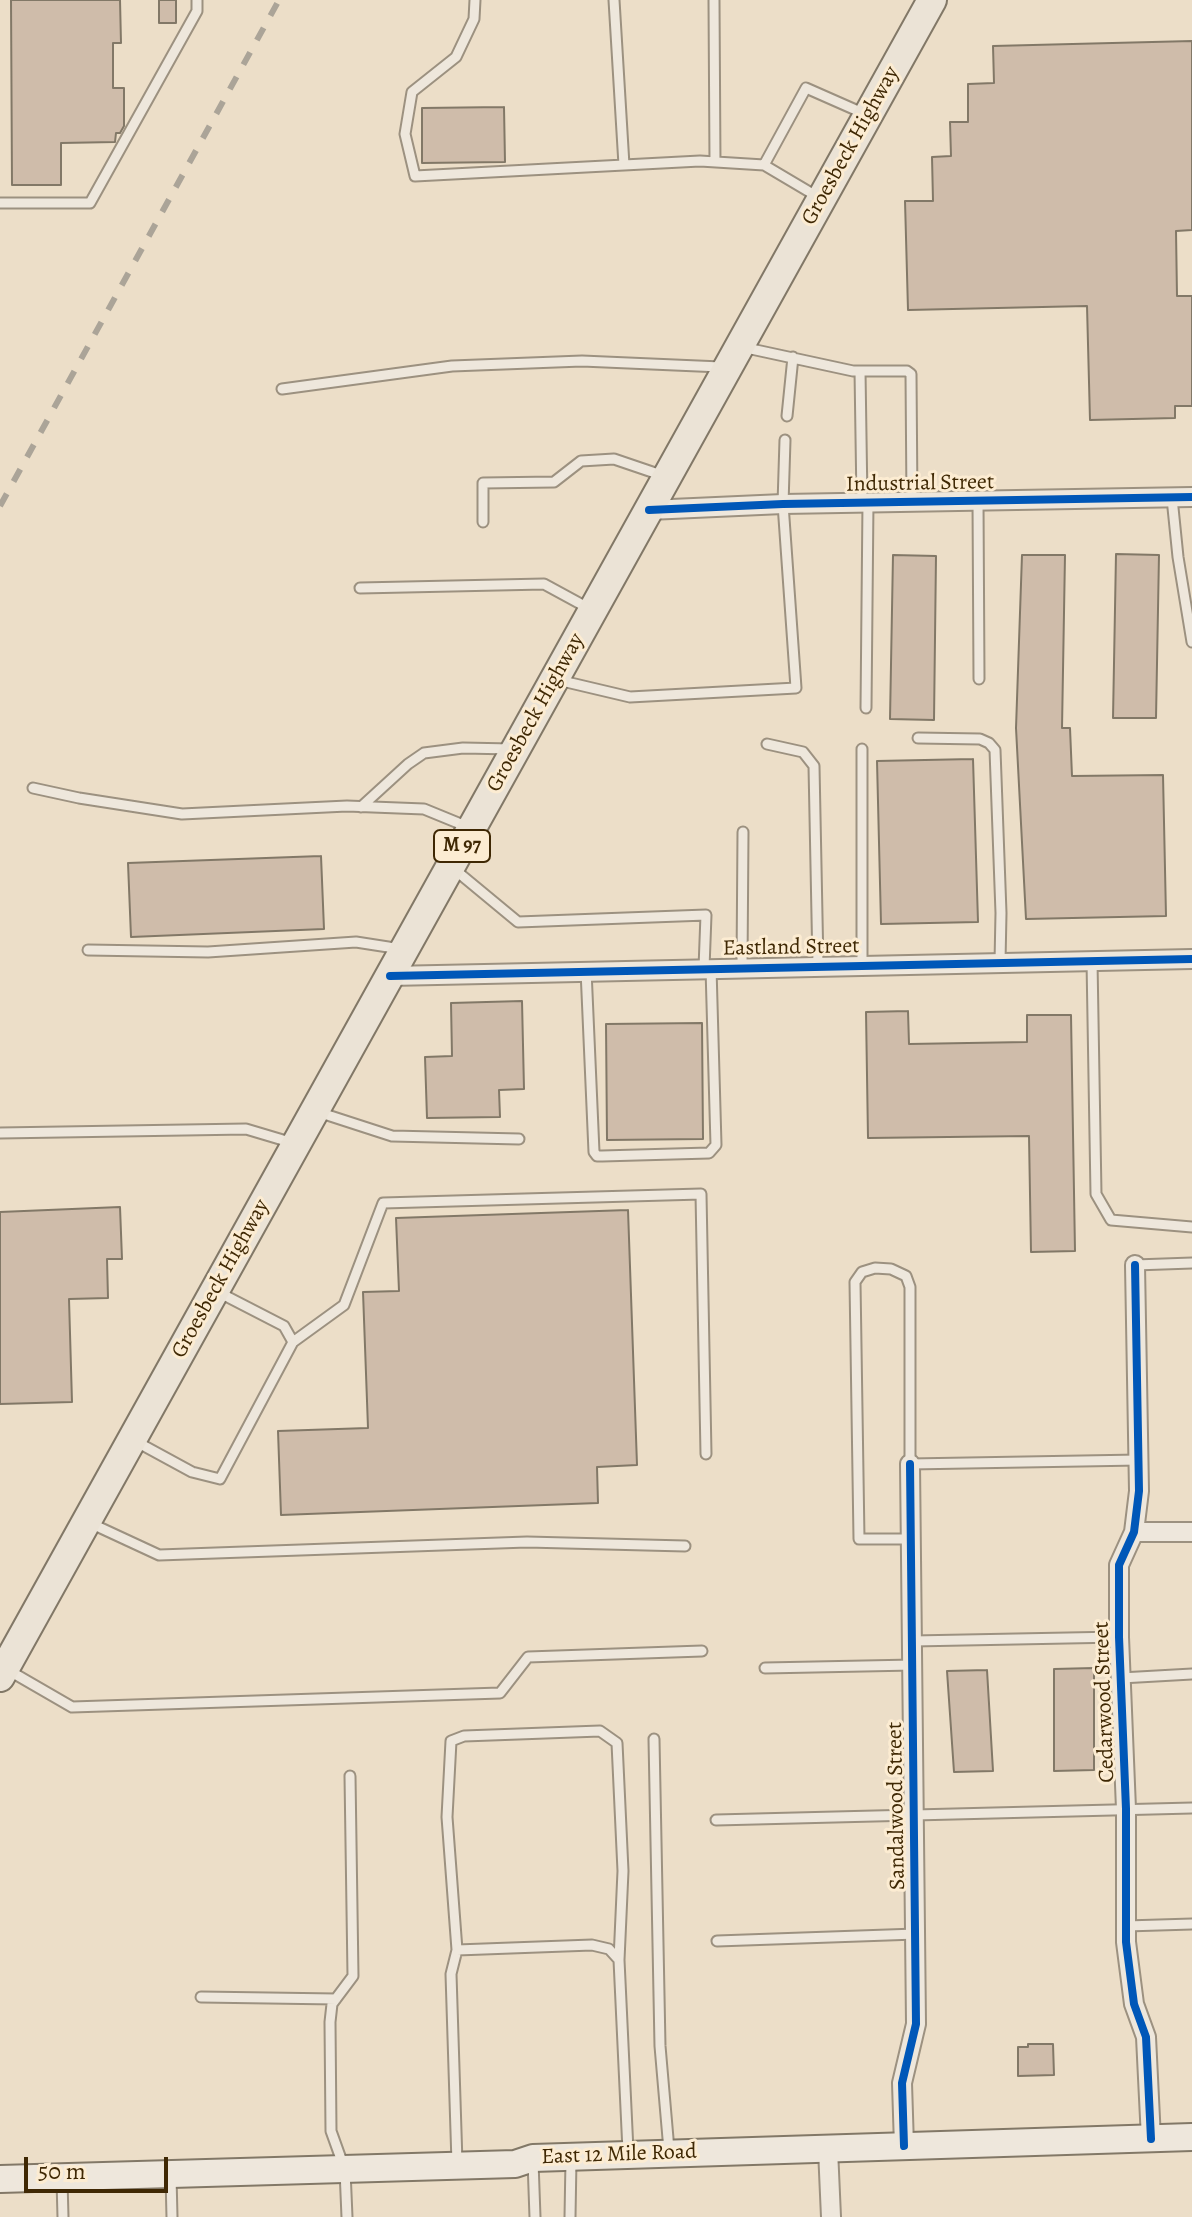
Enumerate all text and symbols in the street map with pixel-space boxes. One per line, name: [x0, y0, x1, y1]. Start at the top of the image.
street label: Groesbeck Highway: [796, 62, 906, 230]
street label: Industrial Street: [846, 470, 994, 498]
street label: Groesbeck Highway: [481, 629, 591, 797]
road number: M 97: [434, 830, 490, 862]
street label: Eastland Street: [722, 934, 860, 962]
street label: Groesbeck Highway: [166, 1195, 276, 1363]
street label: Cedarwood Street: [1089, 1621, 1121, 1783]
street label: Sandalwood Street: [882, 1722, 912, 1890]
street label: East 12 Mile Road: [541, 2139, 697, 2171]
scale bar: [28, 2141, 172, 2191]
text: 50 m: [38, 2155, 86, 2187]

